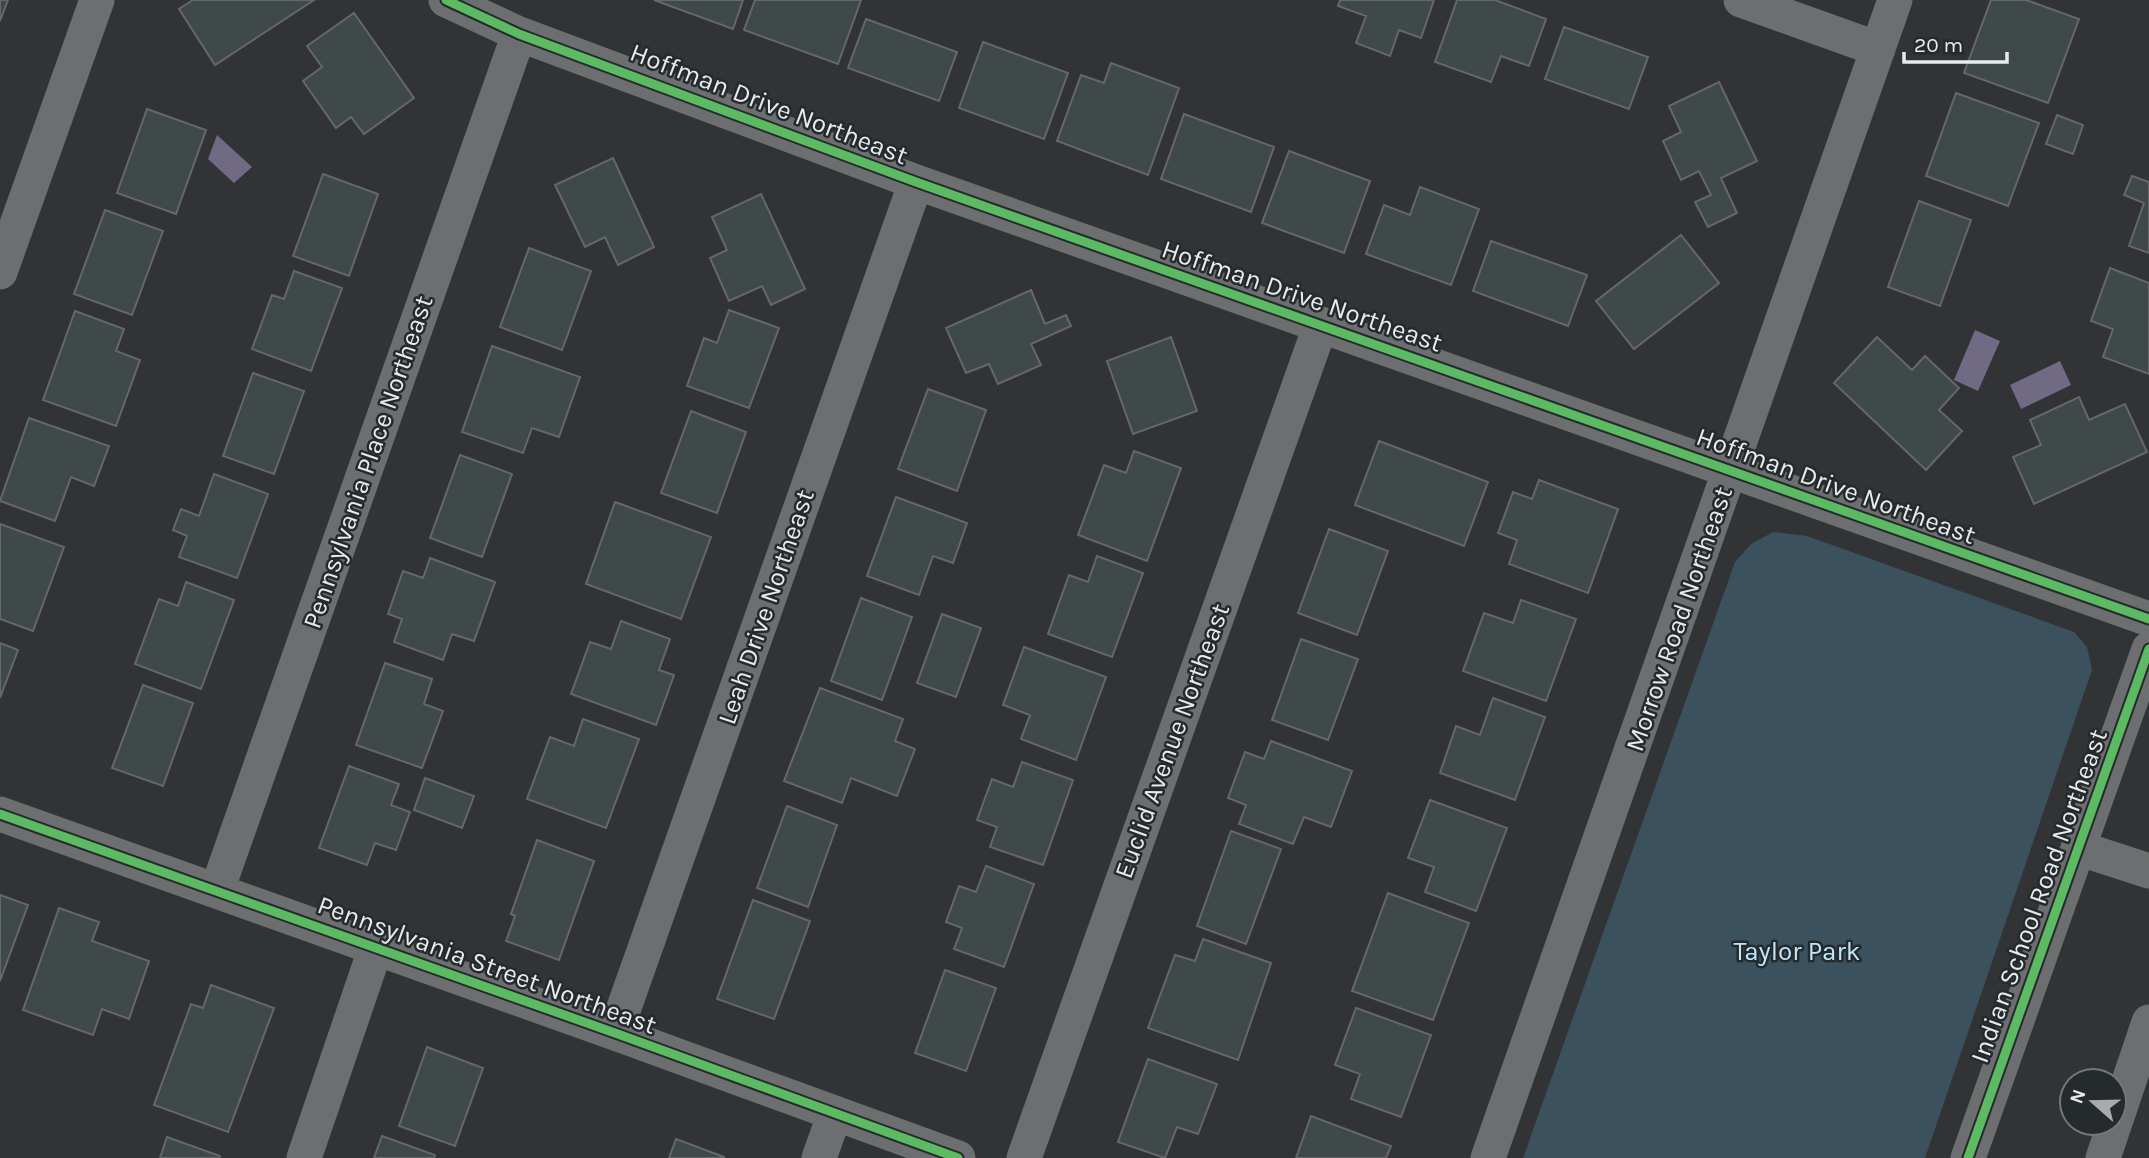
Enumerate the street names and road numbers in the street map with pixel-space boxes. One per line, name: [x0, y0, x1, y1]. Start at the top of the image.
street label: Hoffman Drive Northeast: [626, 37, 912, 171]
street label: Hoffman Drive Northeast: [1158, 233, 1447, 359]
street label: Pennsylvania Place Northeast: [296, 291, 440, 632]
street label: Hoffman Drive Northeast: [1692, 421, 1980, 551]
street label: Morrow Road Northeast: [1619, 482, 1739, 756]
street label: Leah Drive Northeast: [711, 485, 821, 729]
street label: Euclid Avenue Northeast: [1108, 599, 1236, 883]
street label: Indian School Road Northeast: [1964, 725, 2114, 1067]
street label: Pennsylvania Street Northeast: [313, 889, 661, 1041]

